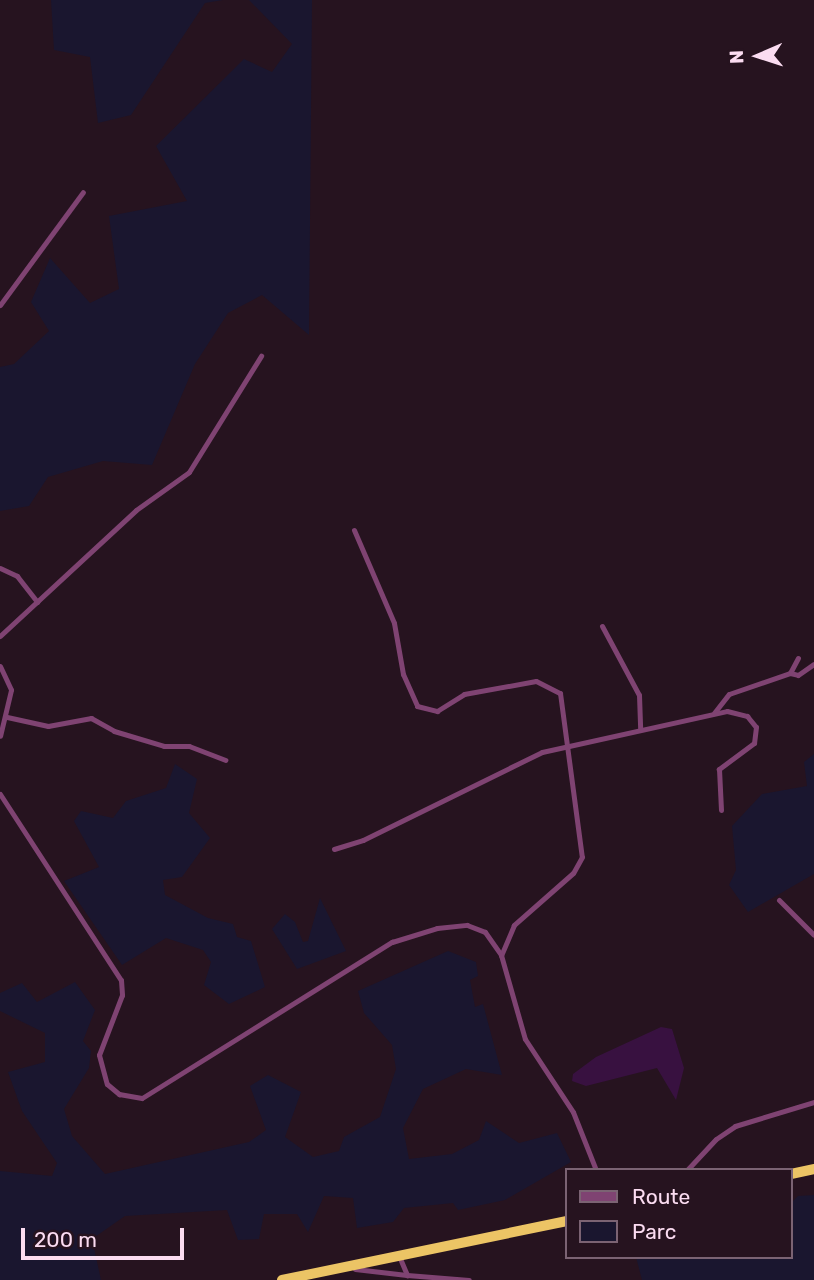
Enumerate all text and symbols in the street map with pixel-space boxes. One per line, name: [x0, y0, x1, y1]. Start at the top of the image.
north arrow: [723, 21, 793, 91]
text: N: [725, 50, 748, 65]
legend: [566, 1168, 793, 1259]
text: Route: [632, 1184, 690, 1209]
scale bar: [24, 1214, 187, 1258]
text: Parc: [632, 1219, 676, 1244]
text: 200 m: [34, 1227, 97, 1252]

